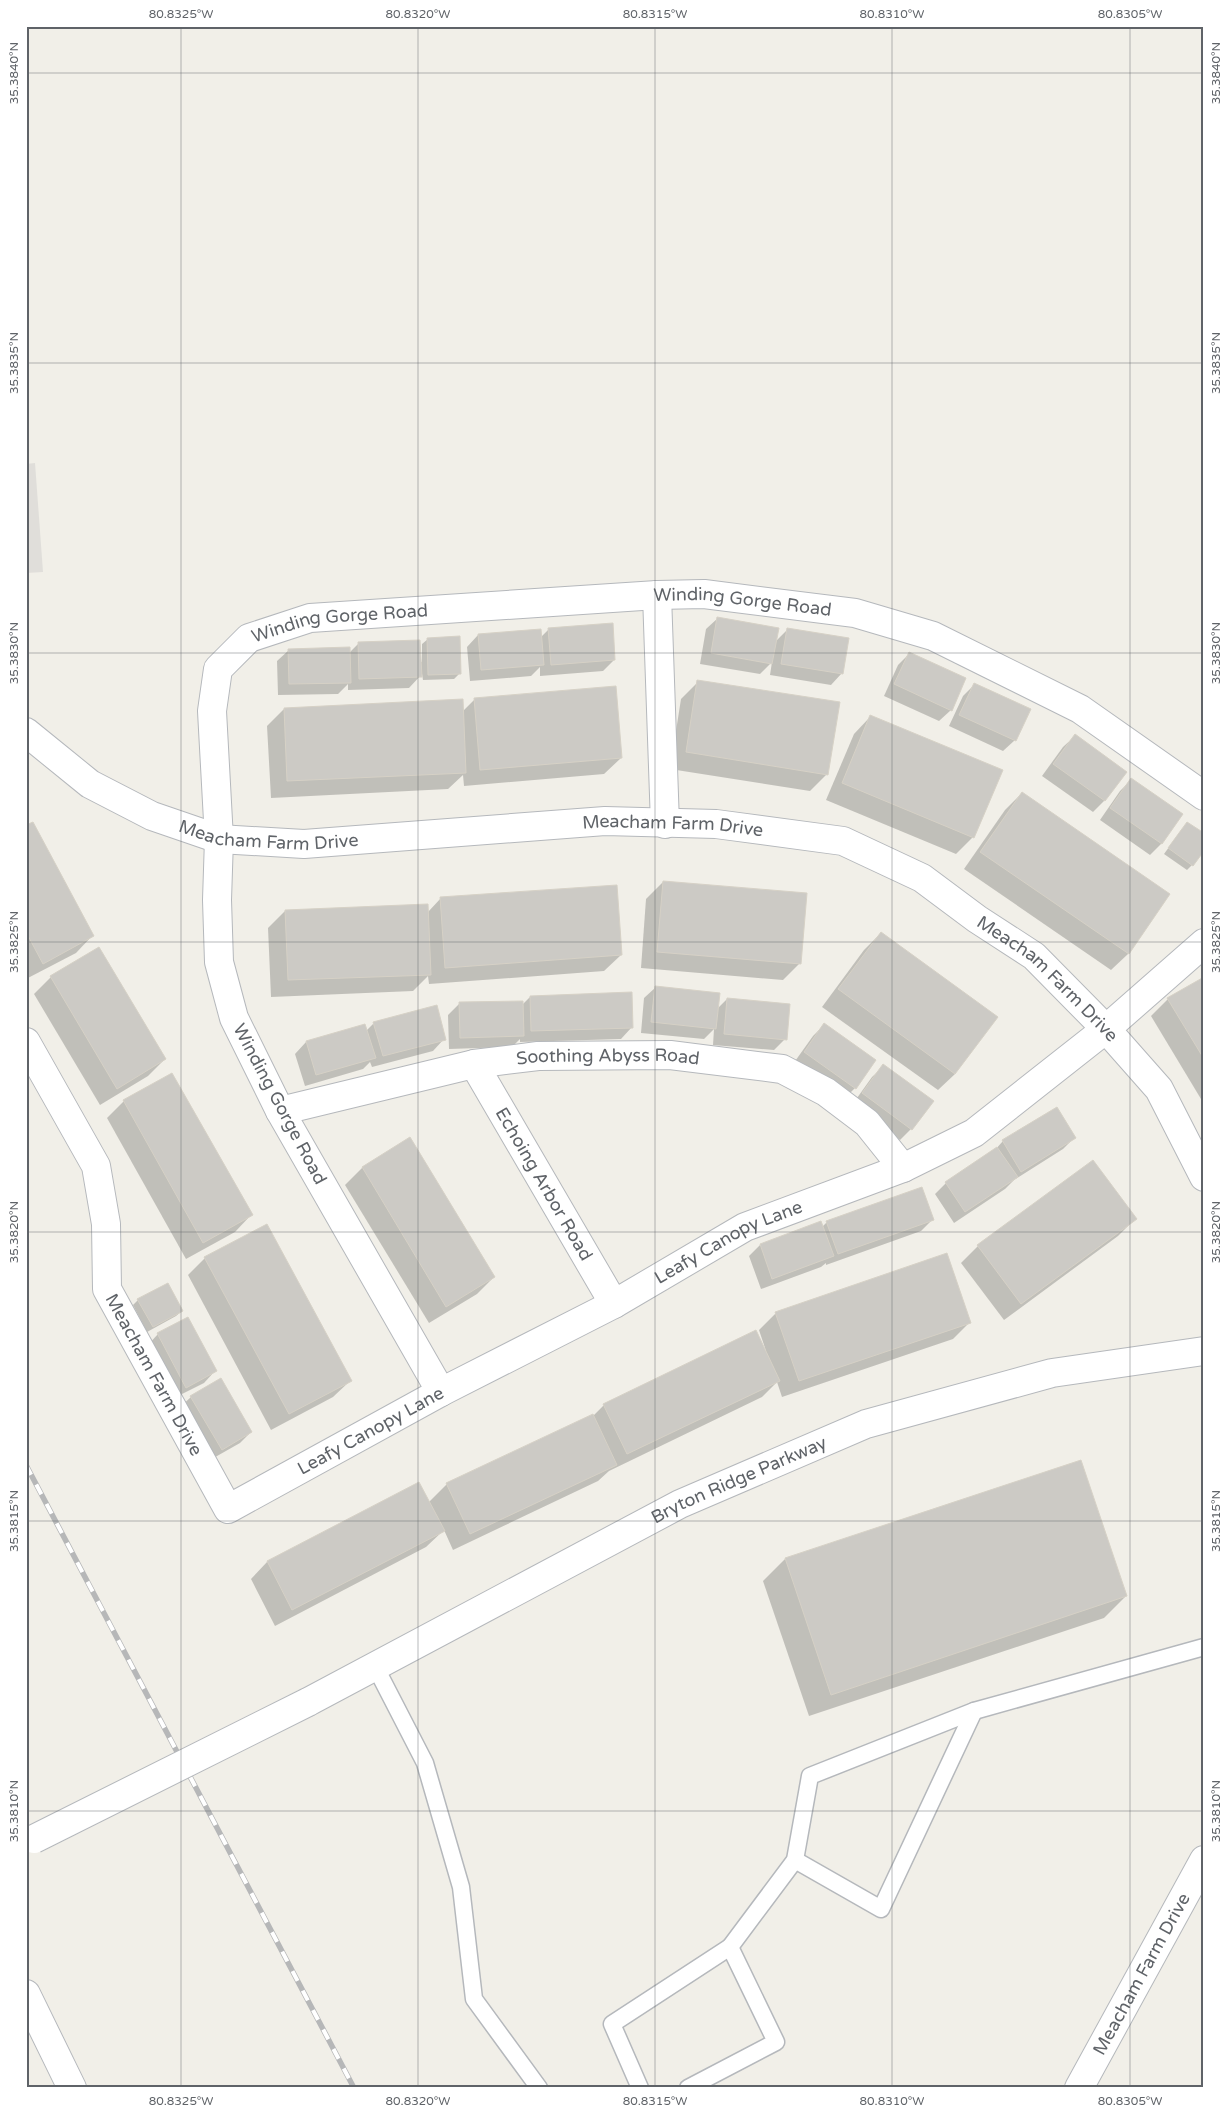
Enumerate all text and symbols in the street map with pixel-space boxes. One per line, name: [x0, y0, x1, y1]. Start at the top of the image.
text: 80.8325°W: [149, 7, 213, 21]
text: 80.8320°W: [386, 7, 450, 21]
text: 80.8315°W: [623, 7, 687, 21]
text: 80.8310°W: [860, 7, 924, 21]
text: 80.8305°W: [1098, 7, 1162, 21]
text: 35.3840°N: [7, 42, 21, 104]
text: 35.3840°N: [1209, 42, 1223, 104]
text: 35.3835°N: [7, 332, 21, 394]
text: 35.3835°N: [1209, 332, 1223, 394]
street label: Winding Gorge Road: [653, 583, 833, 621]
street label: Winding Gorge Road: [249, 599, 429, 647]
text: 35.3830°N: [7, 622, 21, 684]
text: 35.3830°N: [1209, 622, 1223, 684]
street label: Meacham Farm Drive: [581, 810, 765, 841]
street label: Meacham Farm Drive: [176, 815, 359, 855]
text: 35.3825°N: [7, 911, 21, 973]
street label: Meacham Farm Drive: [973, 911, 1123, 1046]
text: 35.3825°N: [1209, 911, 1223, 973]
street label: Winding Gorge Road: [228, 1020, 332, 1188]
street label: Soothing Abyss Road: [515, 1044, 701, 1070]
street label: Echoing Arbor Road: [491, 1104, 597, 1265]
street label: Leafy Canopy Lane: [650, 1196, 805, 1289]
text: 35.3820°N: [7, 1201, 21, 1263]
text: 35.3820°N: [1209, 1201, 1223, 1263]
street label: Meacham Farm Drive: [101, 1290, 207, 1460]
street label: Leafy Canopy Lane: [294, 1382, 448, 1480]
street label: Bryton Ridge Parkway: [647, 1431, 830, 1528]
text: 35.3815°N: [7, 1490, 21, 1552]
text: 35.3815°N: [1209, 1490, 1223, 1552]
text: 35.3810°N: [7, 1780, 21, 1842]
text: 35.3810°N: [1209, 1780, 1223, 1842]
street label: Meacham Farm Drive: [1088, 1889, 1195, 2059]
text: 80.8325°W: [149, 2094, 213, 2108]
text: 80.8320°W: [386, 2094, 450, 2108]
text: 80.8315°W: [623, 2094, 687, 2108]
text: 80.8310°W: [860, 2094, 924, 2108]
text: 80.8305°W: [1098, 2094, 1162, 2108]

